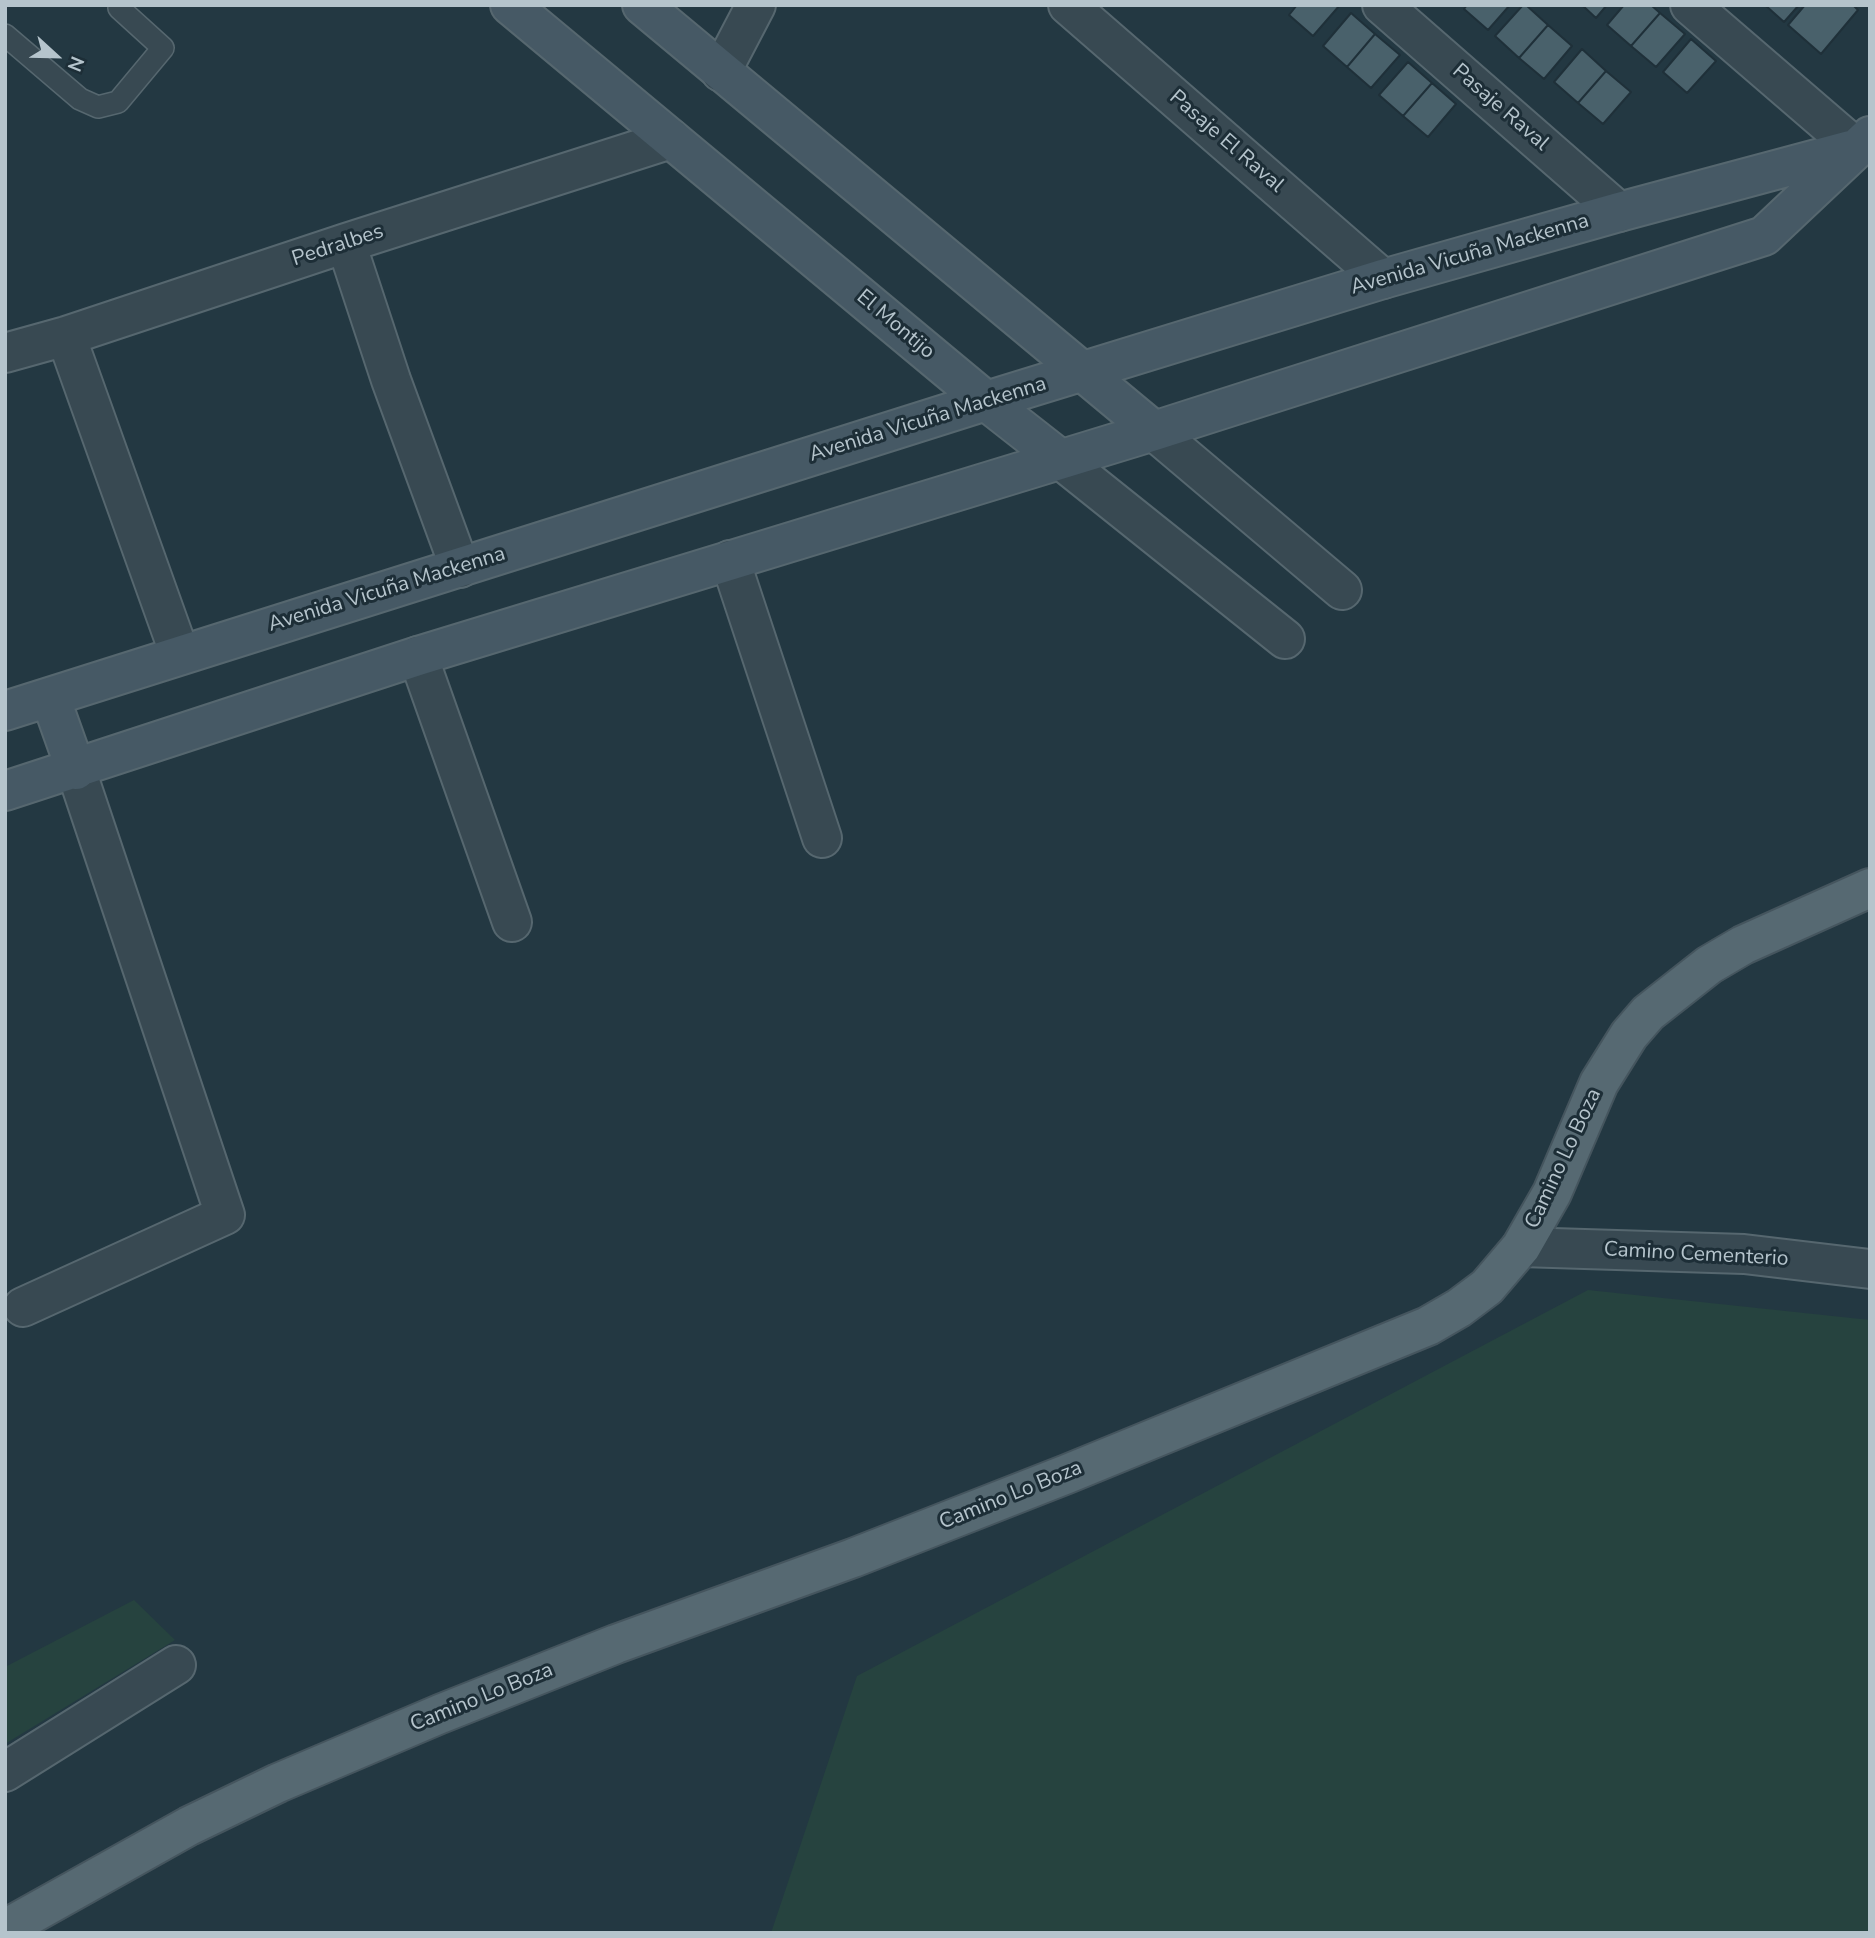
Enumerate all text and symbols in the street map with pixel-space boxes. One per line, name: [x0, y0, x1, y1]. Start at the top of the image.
north arrow: [21, 21, 91, 91]
text: N: [61, 52, 90, 75]
street label: Pasaje Raval: [1447, 59, 1553, 157]
street label: Pasaje El Raval: [1164, 85, 1288, 199]
street label: Avenida Vicuña Mackenna: [1348, 209, 1592, 301]
street label: Pedralbes: [289, 219, 387, 273]
street label: El Montijo: [851, 285, 939, 365]
street label: Avenida Vicuña Mackenna: [806, 372, 1050, 468]
street label: Avenida Vicuña Mackenna: [265, 542, 509, 638]
street label: Camino Lo Boza: [1521, 1085, 1607, 1233]
street label: Camino Cementerio: [1603, 1238, 1789, 1272]
street label: Camino Lo Boza: [936, 1456, 1086, 1536]
street label: Camino Lo Boza: [407, 1658, 557, 1738]

